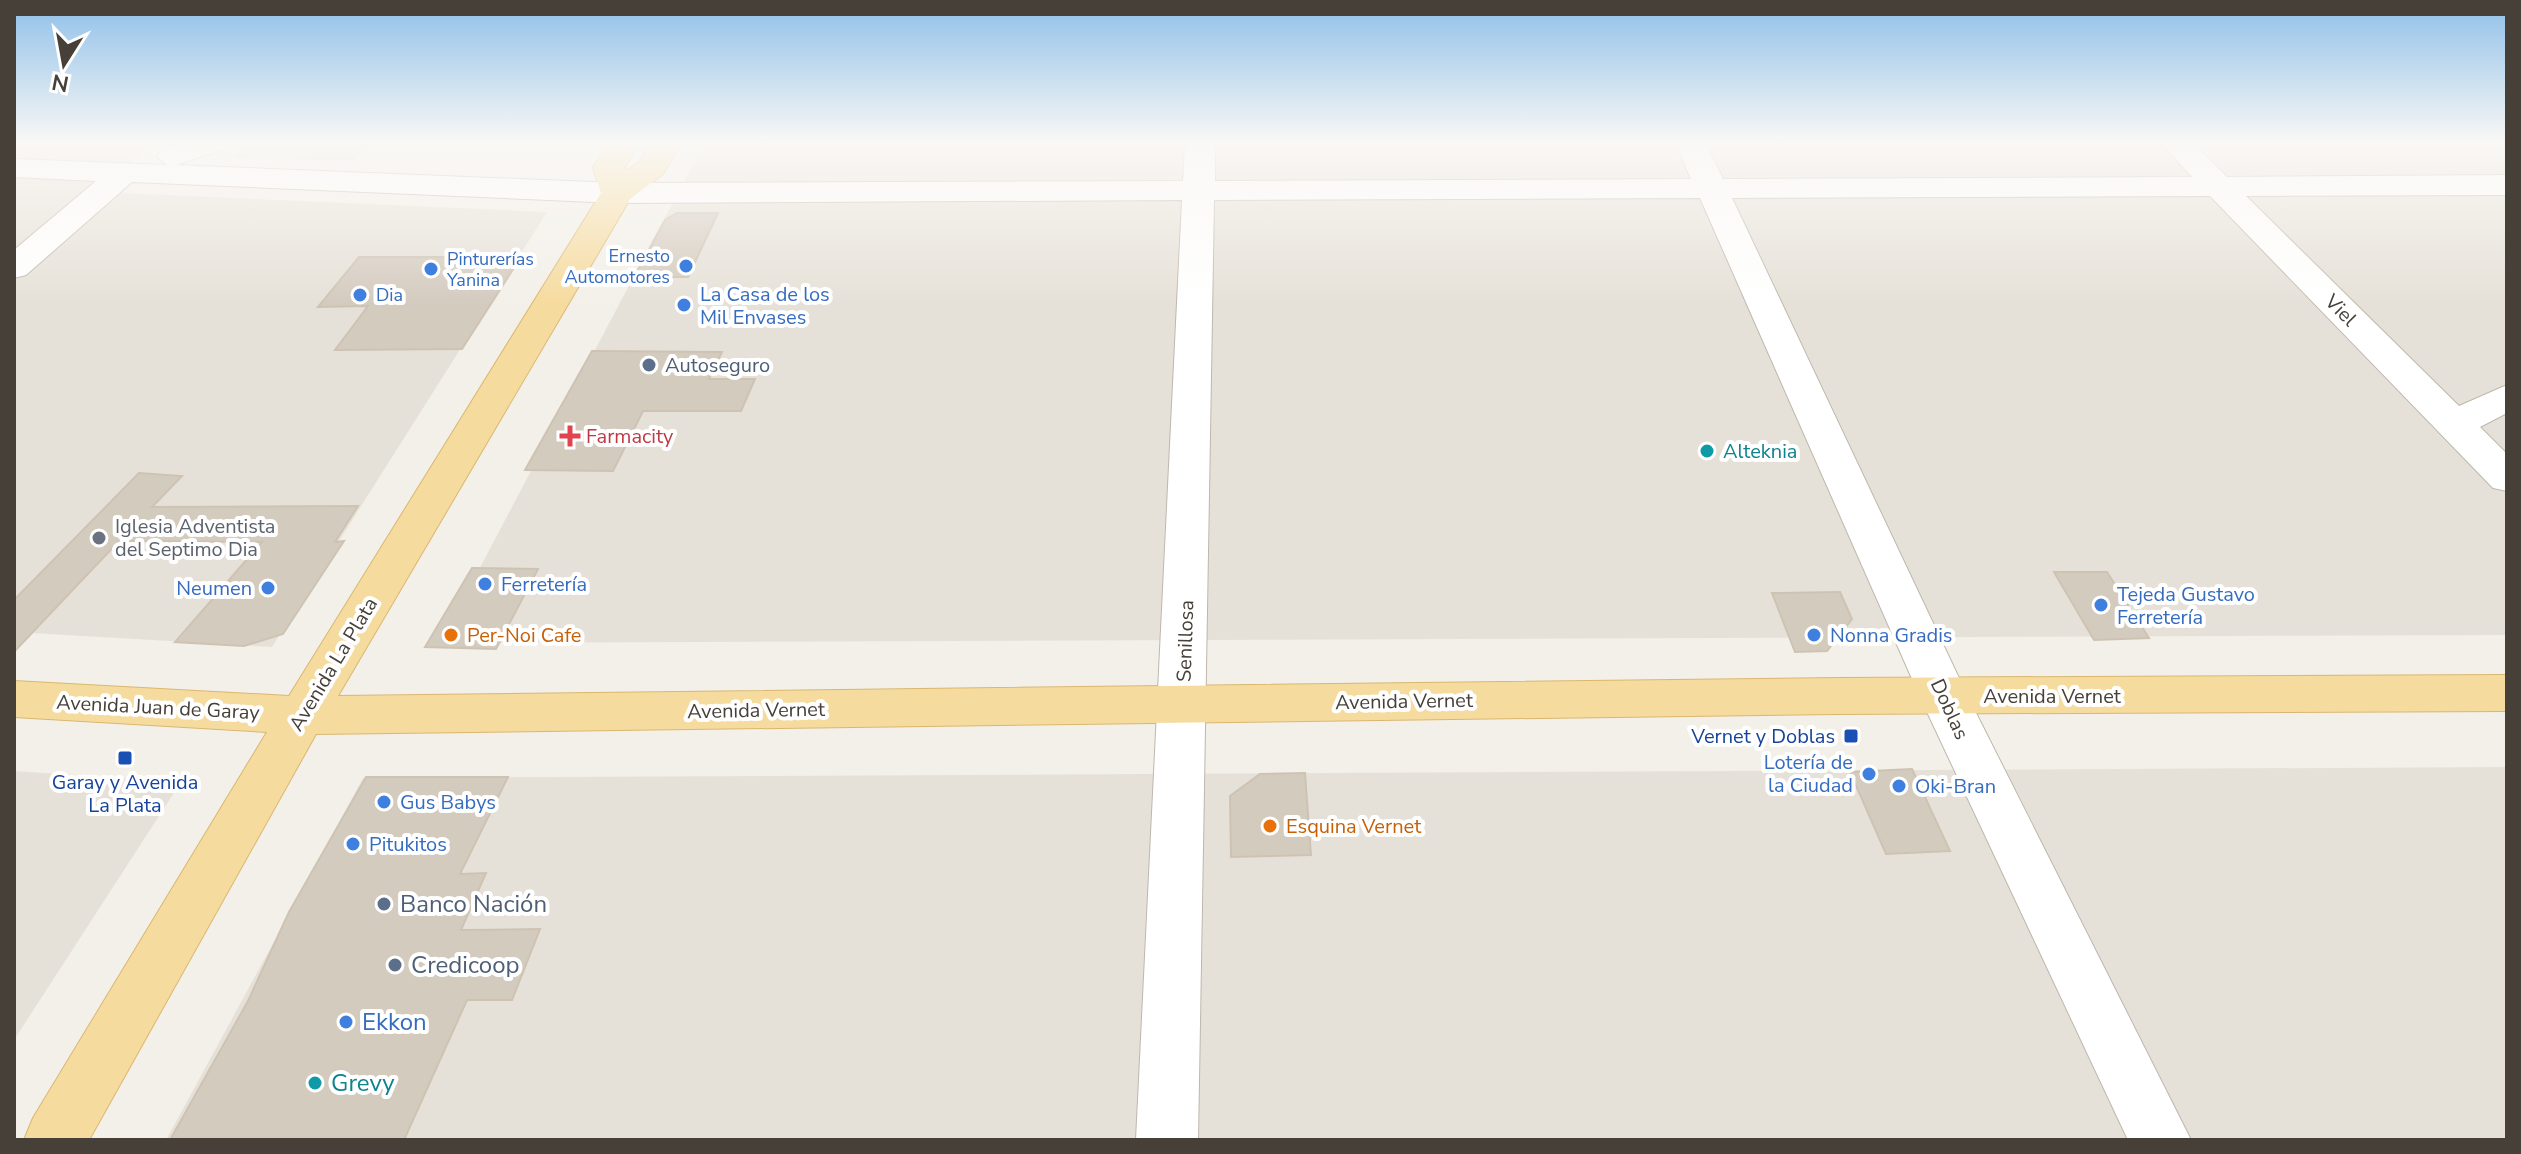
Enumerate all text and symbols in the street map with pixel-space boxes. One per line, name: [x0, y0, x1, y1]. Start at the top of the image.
north arrow: [24, 24, 104, 104]
text: N: [49, 66, 71, 99]
place label: Ernesto Automotores: [564, 244, 670, 289]
place label: Pinturerías Yanina: [446, 247, 534, 292]
marker: Ernesto Automotores: [677, 257, 695, 275]
marker: Pinturerías Yanina: [422, 260, 440, 278]
place label: La Casa de los Mil Envases: [700, 281, 830, 331]
place label: Dia: [376, 283, 403, 307]
marker: Dia: [351, 286, 369, 304]
street label: Viel: [2318, 288, 2363, 332]
marker: La Casa de los Mil Envases: [675, 296, 693, 314]
place label: Autoseguro: [665, 352, 770, 379]
marker: Autoseguro: [640, 356, 658, 374]
place label: Farmacity: [586, 423, 674, 450]
marker: Farmacity: [561, 427, 579, 445]
place label: Alteknia: [1723, 438, 1797, 465]
marker: Alteknia: [1698, 442, 1716, 460]
place label: Iglesia Adventista del Septimo Dia: [115, 513, 275, 563]
marker: Iglesia Adventista del Septimo Dia: [90, 529, 108, 547]
place label: Ferretería: [501, 571, 587, 598]
place label: Neumen: [176, 575, 252, 602]
marker: Ferretería: [476, 575, 494, 593]
marker: Neumen: [259, 579, 277, 597]
place label: Tejeda Gustavo Ferretería: [2117, 581, 2255, 631]
street label: Avenida La Plata: [283, 592, 384, 736]
marker: Tejeda Gustavo Ferretería: [2092, 596, 2110, 614]
street label: Senillosa: [1171, 600, 1200, 682]
place label: Per-Noi Cafe: [467, 622, 582, 649]
place label: Nonna Gradis: [1830, 622, 1952, 649]
marker: Per-Noi Cafe: [442, 626, 460, 644]
marker: Nonna Gradis: [1805, 626, 1823, 644]
street label: Doblas: [1924, 675, 1975, 744]
street label: Avenida Vernet: [1983, 683, 2122, 710]
street label: Avenida Vernet: [1335, 687, 1474, 716]
street label: Avenida Juan de Garay: [56, 689, 261, 726]
street label: Avenida Vernet: [687, 696, 826, 725]
place label: Vernet y Doblas: [1690, 723, 1835, 750]
marker: Vernet y Doblas: [1842, 727, 1860, 745]
marker: Garay y Avenida La Plata: [116, 749, 134, 767]
place label: Lotería de la Ciudad: [1764, 749, 1853, 799]
marker: Lotería de la Ciudad: [1860, 765, 1878, 783]
place label: Garay y Avenida La Plata: [52, 769, 198, 819]
place label: Oki-Bran: [1915, 773, 1996, 800]
marker: Oki-Bran: [1890, 777, 1908, 795]
place label: Gus Babys: [400, 789, 496, 816]
marker: Gus Babys: [375, 793, 393, 811]
place label: Esquina Vernet: [1286, 813, 1422, 840]
marker: Esquina Vernet: [1261, 817, 1279, 835]
place label: Pitukitos: [369, 831, 447, 858]
marker: Pitukitos: [344, 835, 362, 853]
place label: Banco Nación: [400, 888, 547, 920]
marker: Banco Nación: [375, 895, 393, 913]
place label: Credicoop: [411, 949, 519, 981]
marker: Credicoop: [386, 956, 404, 974]
place label: Ekkon: [362, 1006, 427, 1038]
marker: Ekkon: [337, 1013, 355, 1031]
place label: Grevy: [331, 1067, 395, 1099]
marker: Grevy: [306, 1074, 324, 1092]

